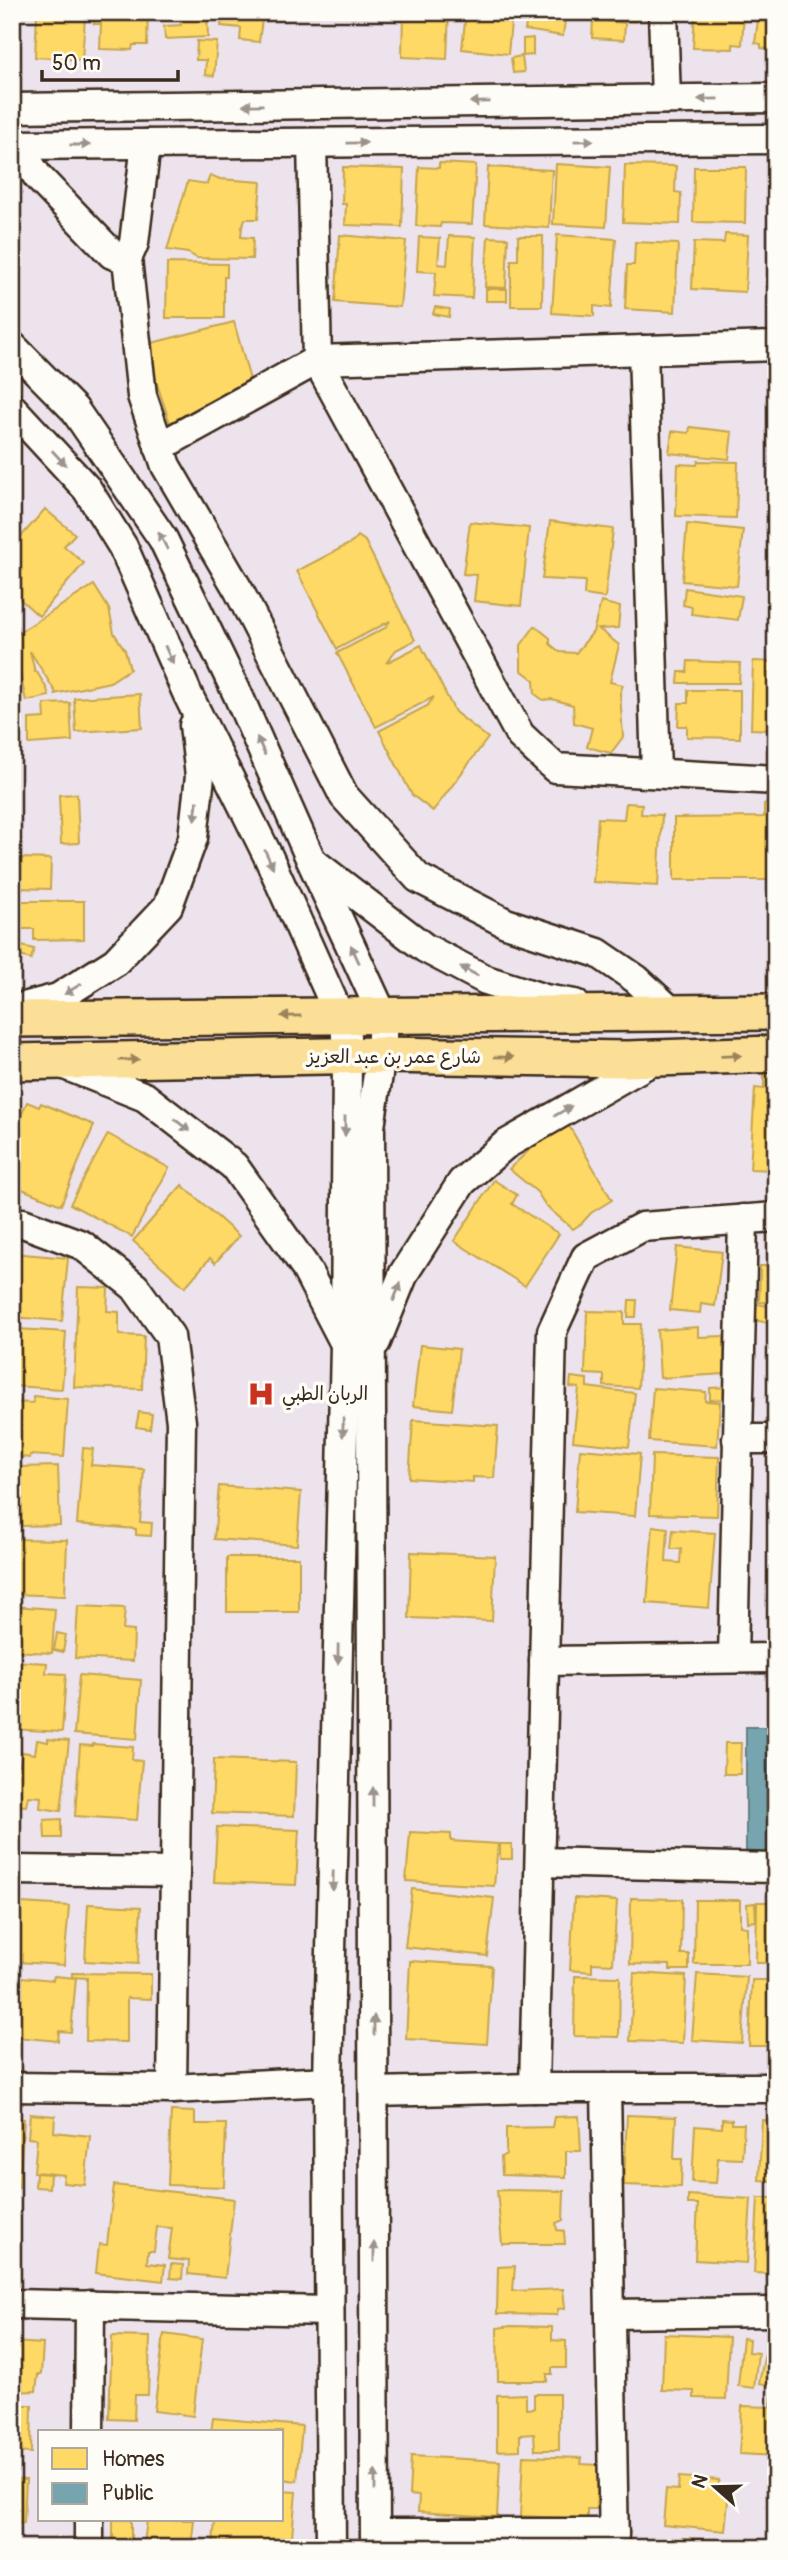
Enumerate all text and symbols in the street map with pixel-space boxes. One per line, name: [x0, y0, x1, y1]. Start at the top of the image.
scale bar: [42, 38, 178, 82]
text: 50 m: [52, 50, 101, 77]
one-way arrow: [696, 93, 718, 105]
one-way arrow: [469, 96, 491, 108]
one-way arrow: [241, 99, 263, 111]
one-way arrow: [574, 135, 596, 146]
one-way arrow: [346, 137, 368, 148]
one-way arrow: [70, 139, 92, 151]
one-way arrow: [51, 449, 67, 467]
one-way arrow: [158, 531, 169, 551]
one-way arrow: [163, 645, 175, 665]
one-way arrow: [255, 736, 266, 757]
one-way arrow: [191, 800, 202, 822]
one-way arrow: [263, 849, 275, 869]
one-way arrow: [349, 944, 360, 964]
one-way arrow: [460, 965, 479, 977]
one-way arrow: [63, 983, 82, 996]
one-way arrow: [280, 1010, 302, 1022]
street label: شارع عمر بن عبد العزيز: [305, 1045, 481, 1070]
one-way arrow: [721, 1050, 743, 1061]
one-way arrow: [493, 1051, 515, 1063]
one-way arrow: [119, 1054, 141, 1066]
one-way arrow: [554, 1105, 573, 1117]
one-way arrow: [339, 1115, 351, 1137]
one-way arrow: [173, 1117, 191, 1131]
one-way arrow: [391, 1281, 402, 1302]
hospital icon: الربان الطبي: [246, 1379, 276, 1409]
place label: الربان الطبي: [282, 1382, 368, 1410]
one-way arrow: [338, 1416, 349, 1438]
one-way arrow: [332, 1643, 344, 1665]
one-way arrow: [367, 1786, 379, 1808]
one-way arrow: [327, 1871, 338, 1893]
one-way arrow: [368, 2013, 380, 2035]
one-way arrow: [369, 2241, 380, 2263]
legend: [38, 2430, 284, 2522]
text: Homes: [102, 2446, 165, 2473]
north arrow: [680, 2452, 750, 2522]
one-way arrow: [369, 2468, 381, 2490]
text: N: [686, 2471, 713, 2492]
text: Public: [102, 2480, 154, 2507]

